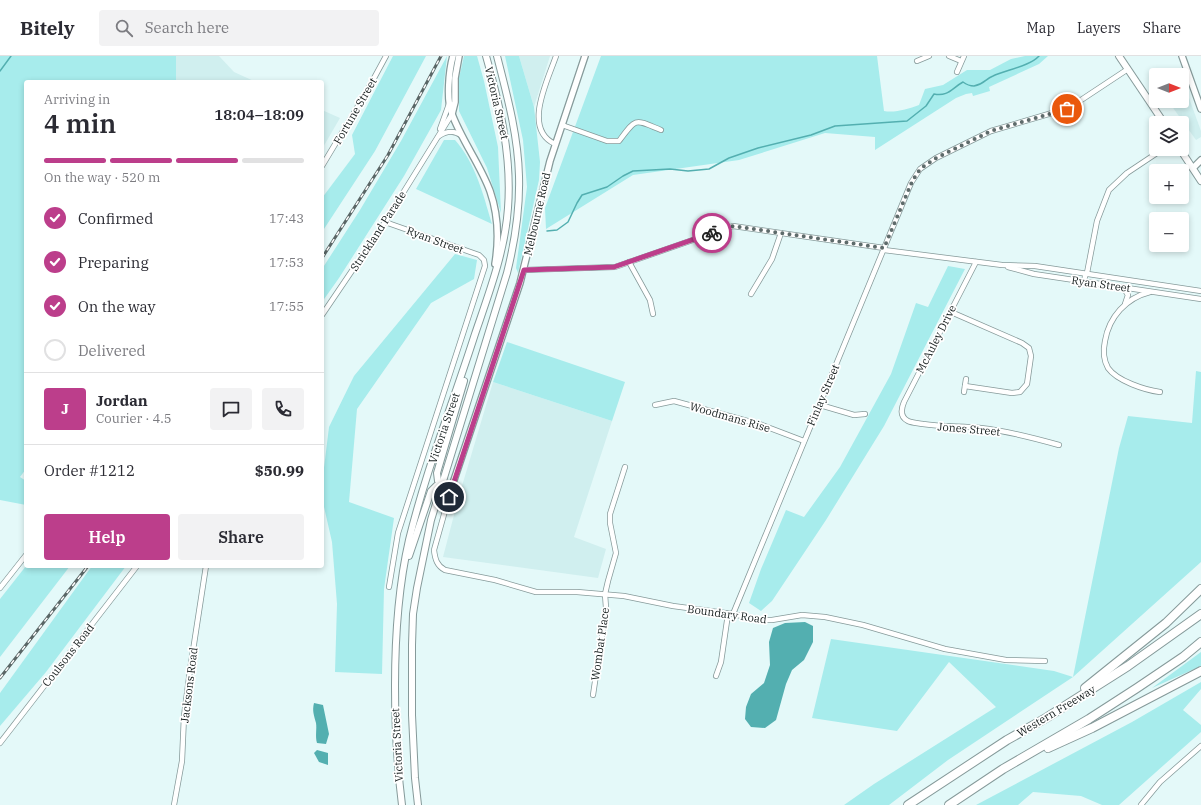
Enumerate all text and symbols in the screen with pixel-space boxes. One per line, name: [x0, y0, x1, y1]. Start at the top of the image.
search box: [99, 10, 379, 46]
text: Bitely: [20, 16, 75, 40]
icon: search: [113, 17, 135, 39]
text: Search here: [145, 18, 229, 37]
text: Map: [1027, 19, 1055, 37]
text: Layers: [1077, 19, 1121, 37]
text: Share: [1143, 19, 1181, 37]
street label: Victoria Street: [482, 65, 512, 141]
north arrow: [1149, 68, 1189, 108]
map controls: [1149, 68, 1189, 252]
street label: Fortune Street: [330, 75, 380, 147]
text: Arriving in: [44, 91, 110, 108]
pin: [1050, 92, 1084, 126]
icon: bag: [1056, 98, 1078, 120]
text: 18:04–18:09: [214, 105, 304, 124]
text: 4 min: [44, 106, 116, 140]
button: layers: [1149, 116, 1189, 156]
button: +: [1149, 164, 1189, 204]
text: On the way · 520 m: [44, 169, 160, 186]
street label: Melbourne Road: [521, 171, 553, 257]
street label: Strickland Parade: [347, 188, 409, 274]
icon: check: [44, 207, 66, 229]
text: Confirmed: [78, 209, 153, 228]
text: 17:43: [269, 210, 304, 227]
button: −: [1149, 212, 1189, 252]
courier: [692, 213, 732, 253]
icon: bike: [701, 222, 723, 244]
street label: Ryan Street: [405, 223, 465, 257]
icon: check: [44, 251, 66, 273]
text: Preparing: [78, 253, 149, 272]
text: 17:53: [269, 254, 304, 271]
street label: Ryan Street: [1071, 273, 1132, 295]
icon: check: [44, 295, 66, 317]
text: On the way: [78, 297, 156, 316]
text: 17:55: [269, 298, 304, 315]
street label: McAuley Drive: [913, 302, 959, 376]
text: Delivered: [78, 341, 146, 360]
street label: Finlay Street: [804, 362, 842, 428]
button: chat: [210, 388, 252, 430]
button: phone: [262, 388, 304, 430]
text: Jordan: [96, 391, 148, 410]
street label: Victoria Street: [425, 391, 463, 465]
text: J: [61, 399, 69, 418]
street label: Woodmans Rise: [688, 399, 772, 435]
text: Courier · 4.5: [96, 410, 172, 427]
street label: Jones Street: [937, 419, 1001, 439]
text: Order #1212: [44, 461, 135, 480]
text: $50.99: [255, 461, 304, 480]
pin: [432, 480, 466, 514]
icon: home: [438, 486, 460, 508]
button: Help: [44, 514, 170, 560]
button: Share: [178, 514, 304, 560]
street label: Boundary Road: [686, 602, 768, 627]
street label: Wombat Place: [588, 607, 612, 681]
street label: Coulsons Road: [39, 620, 97, 689]
street label: Jacksons Road: [177, 646, 201, 723]
street label: Western Freeway: [1014, 682, 1098, 740]
street label: Victoria Street: [388, 708, 406, 782]

